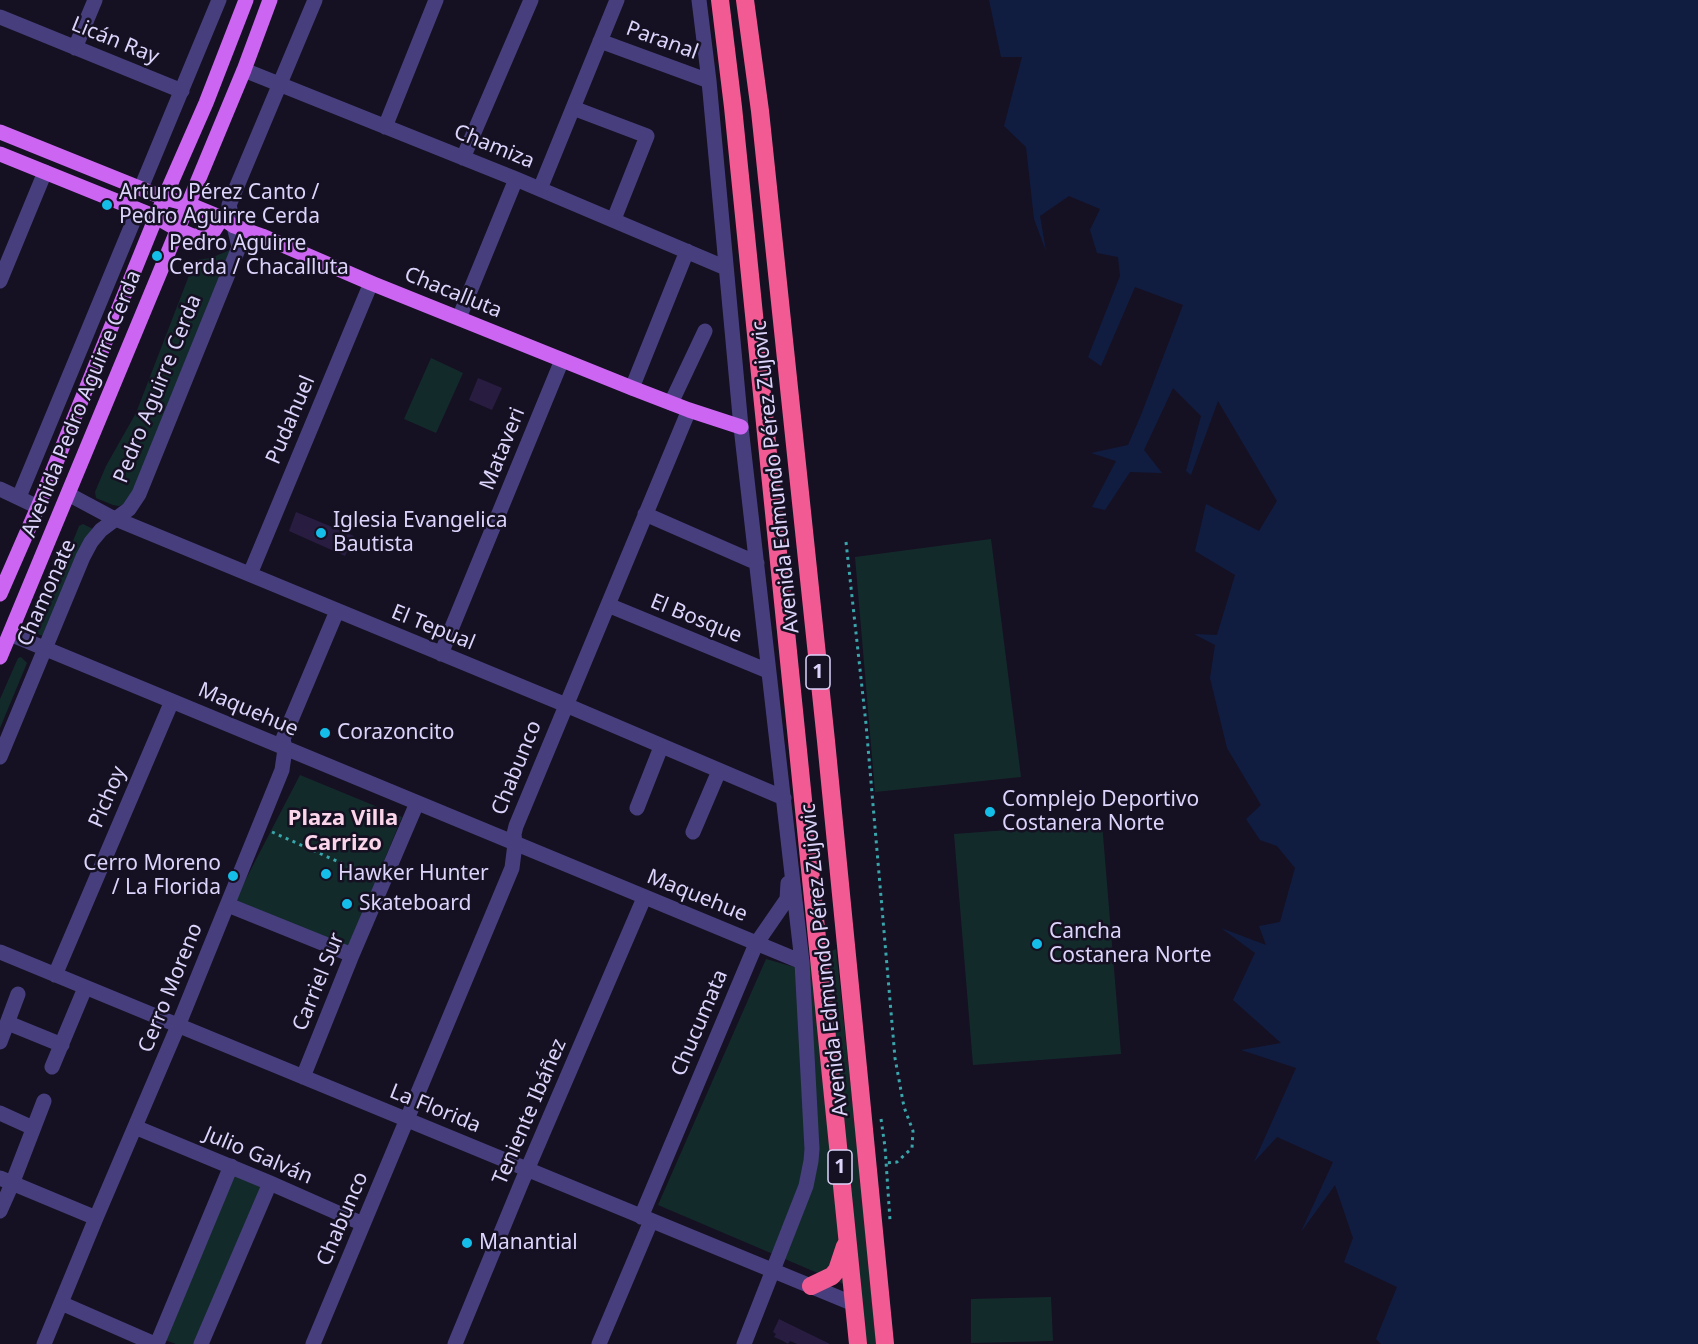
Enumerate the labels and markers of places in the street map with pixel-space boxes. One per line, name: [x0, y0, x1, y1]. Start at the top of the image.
place label: Arturo Pérez Canto / Pedro Aguirre Cerda: [119, 180, 320, 230]
marker: Arturo Pérez Canto / Pedro Aguirre Cerda: [100, 198, 114, 212]
place label: Pedro Aguirre Cerda / Chacalluta: [169, 231, 349, 281]
marker: Pedro Aguirre Cerda / Chacalluta: [150, 249, 164, 263]
place label: Iglesia Evangelica Bautista: [333, 508, 508, 558]
marker: Iglesia Evangelica Bautista: [314, 526, 328, 540]
place label: Corazoncito: [337, 720, 454, 746]
marker: Corazoncito: [318, 726, 332, 740]
place label: Complejo Deportivo Costanera Norte: [1002, 787, 1199, 837]
marker: Complejo Deportivo Costanera Norte: [983, 805, 997, 819]
place label: Cerro Moreno / La Florida: [83, 851, 221, 901]
place label: Hawker Hunter: [338, 861, 489, 887]
marker: Hawker Hunter: [319, 867, 333, 881]
marker: Cerro Moreno / La Florida: [226, 869, 240, 883]
place label: Skateboard: [359, 891, 472, 917]
marker: Skateboard: [340, 897, 354, 911]
place label: Cancha Costanera Norte: [1049, 919, 1211, 969]
marker: Cancha Costanera Norte: [1030, 937, 1044, 951]
place label: Manantial: [479, 1230, 578, 1256]
marker: Manantial: [460, 1236, 474, 1250]

